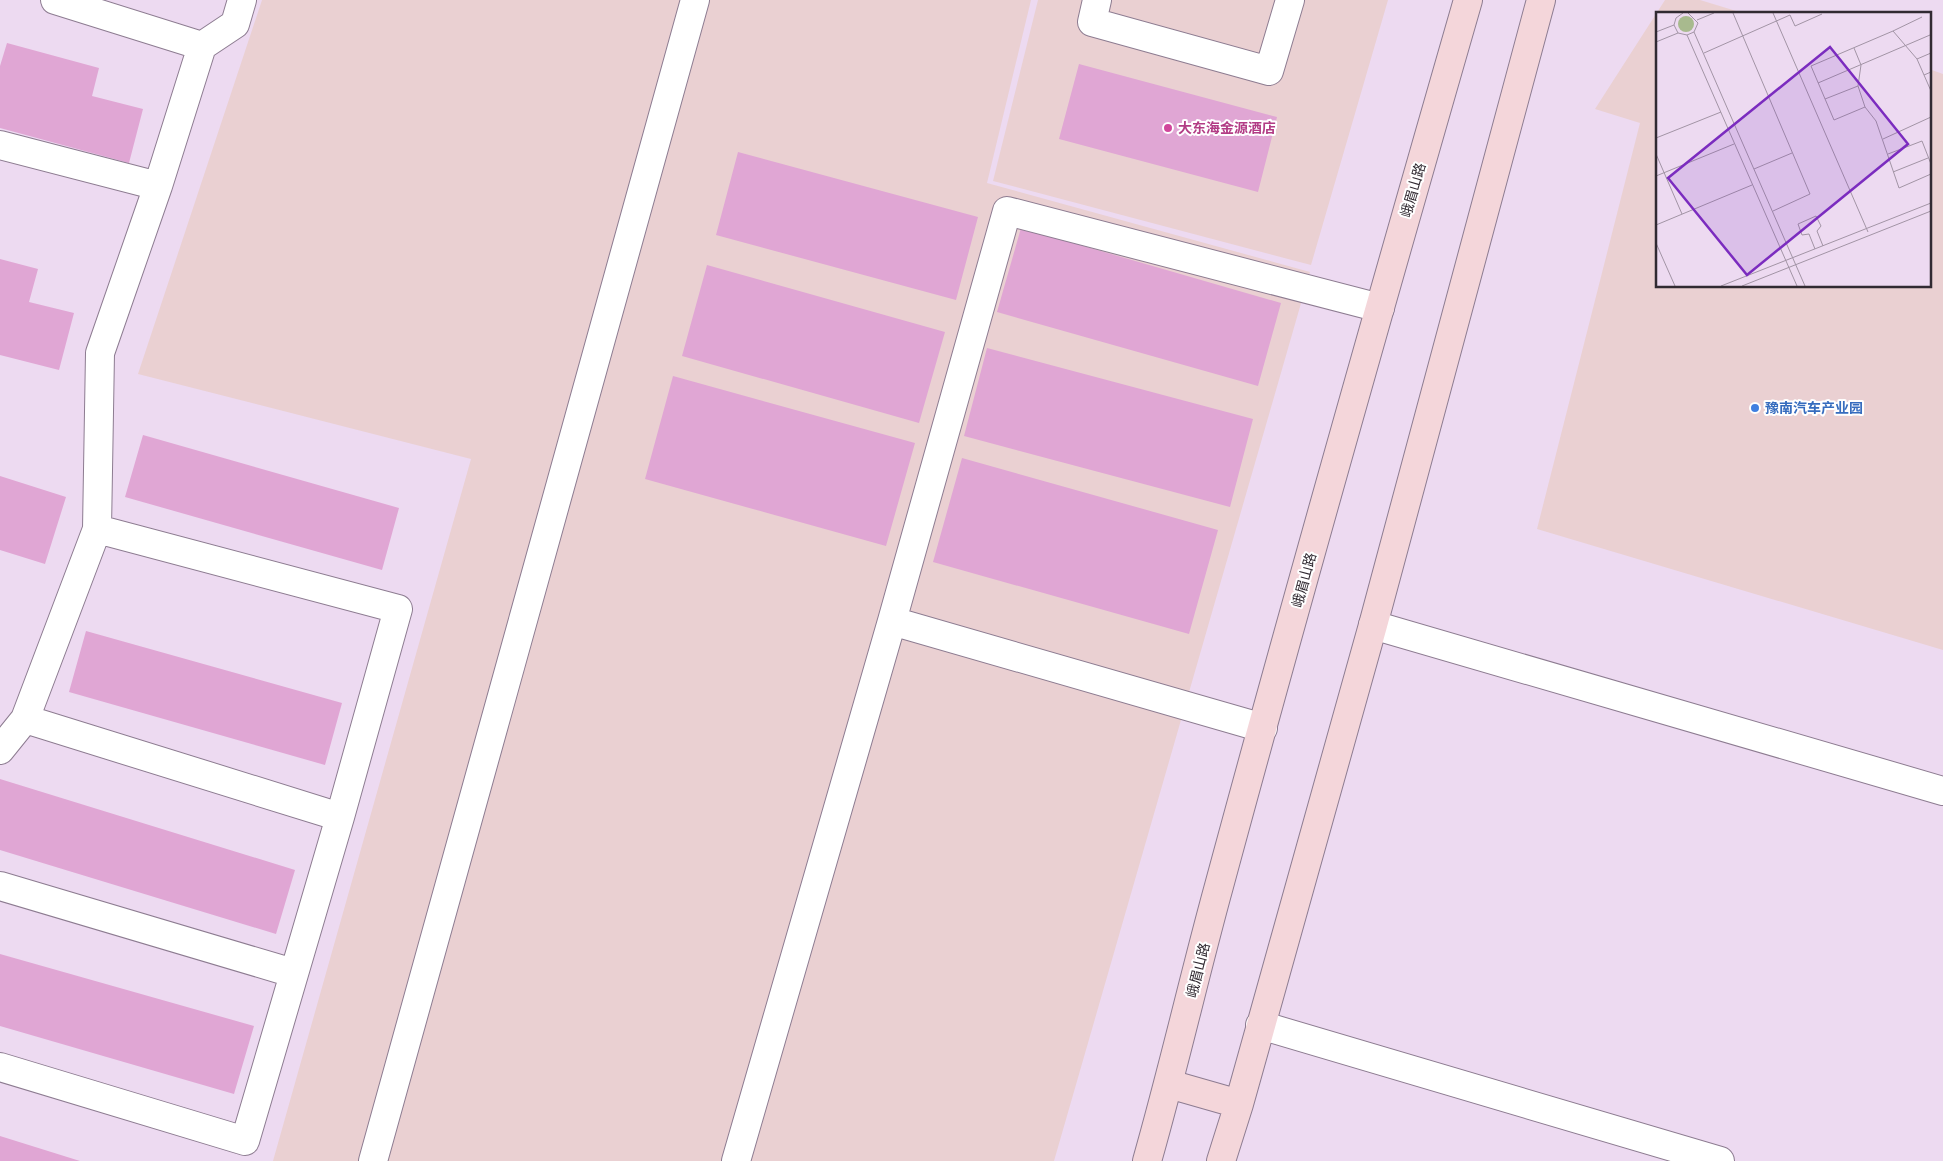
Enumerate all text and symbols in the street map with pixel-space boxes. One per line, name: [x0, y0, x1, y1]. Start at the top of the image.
inset map: [1656, 12, 1930, 288]
place label: 大东海金源酒店: [1178, 117, 1276, 138]
marker: 大东海金源酒店: [1162, 122, 1174, 134]
street label: 峨眉山路: [1395, 160, 1430, 220]
place label: 豫南汽车产业园: [1765, 397, 1863, 418]
marker: 豫南汽车产业园: [1749, 402, 1761, 414]
street label: 峨眉山路: [1286, 550, 1321, 610]
street label: 峨眉山路: [1181, 940, 1214, 1000]

